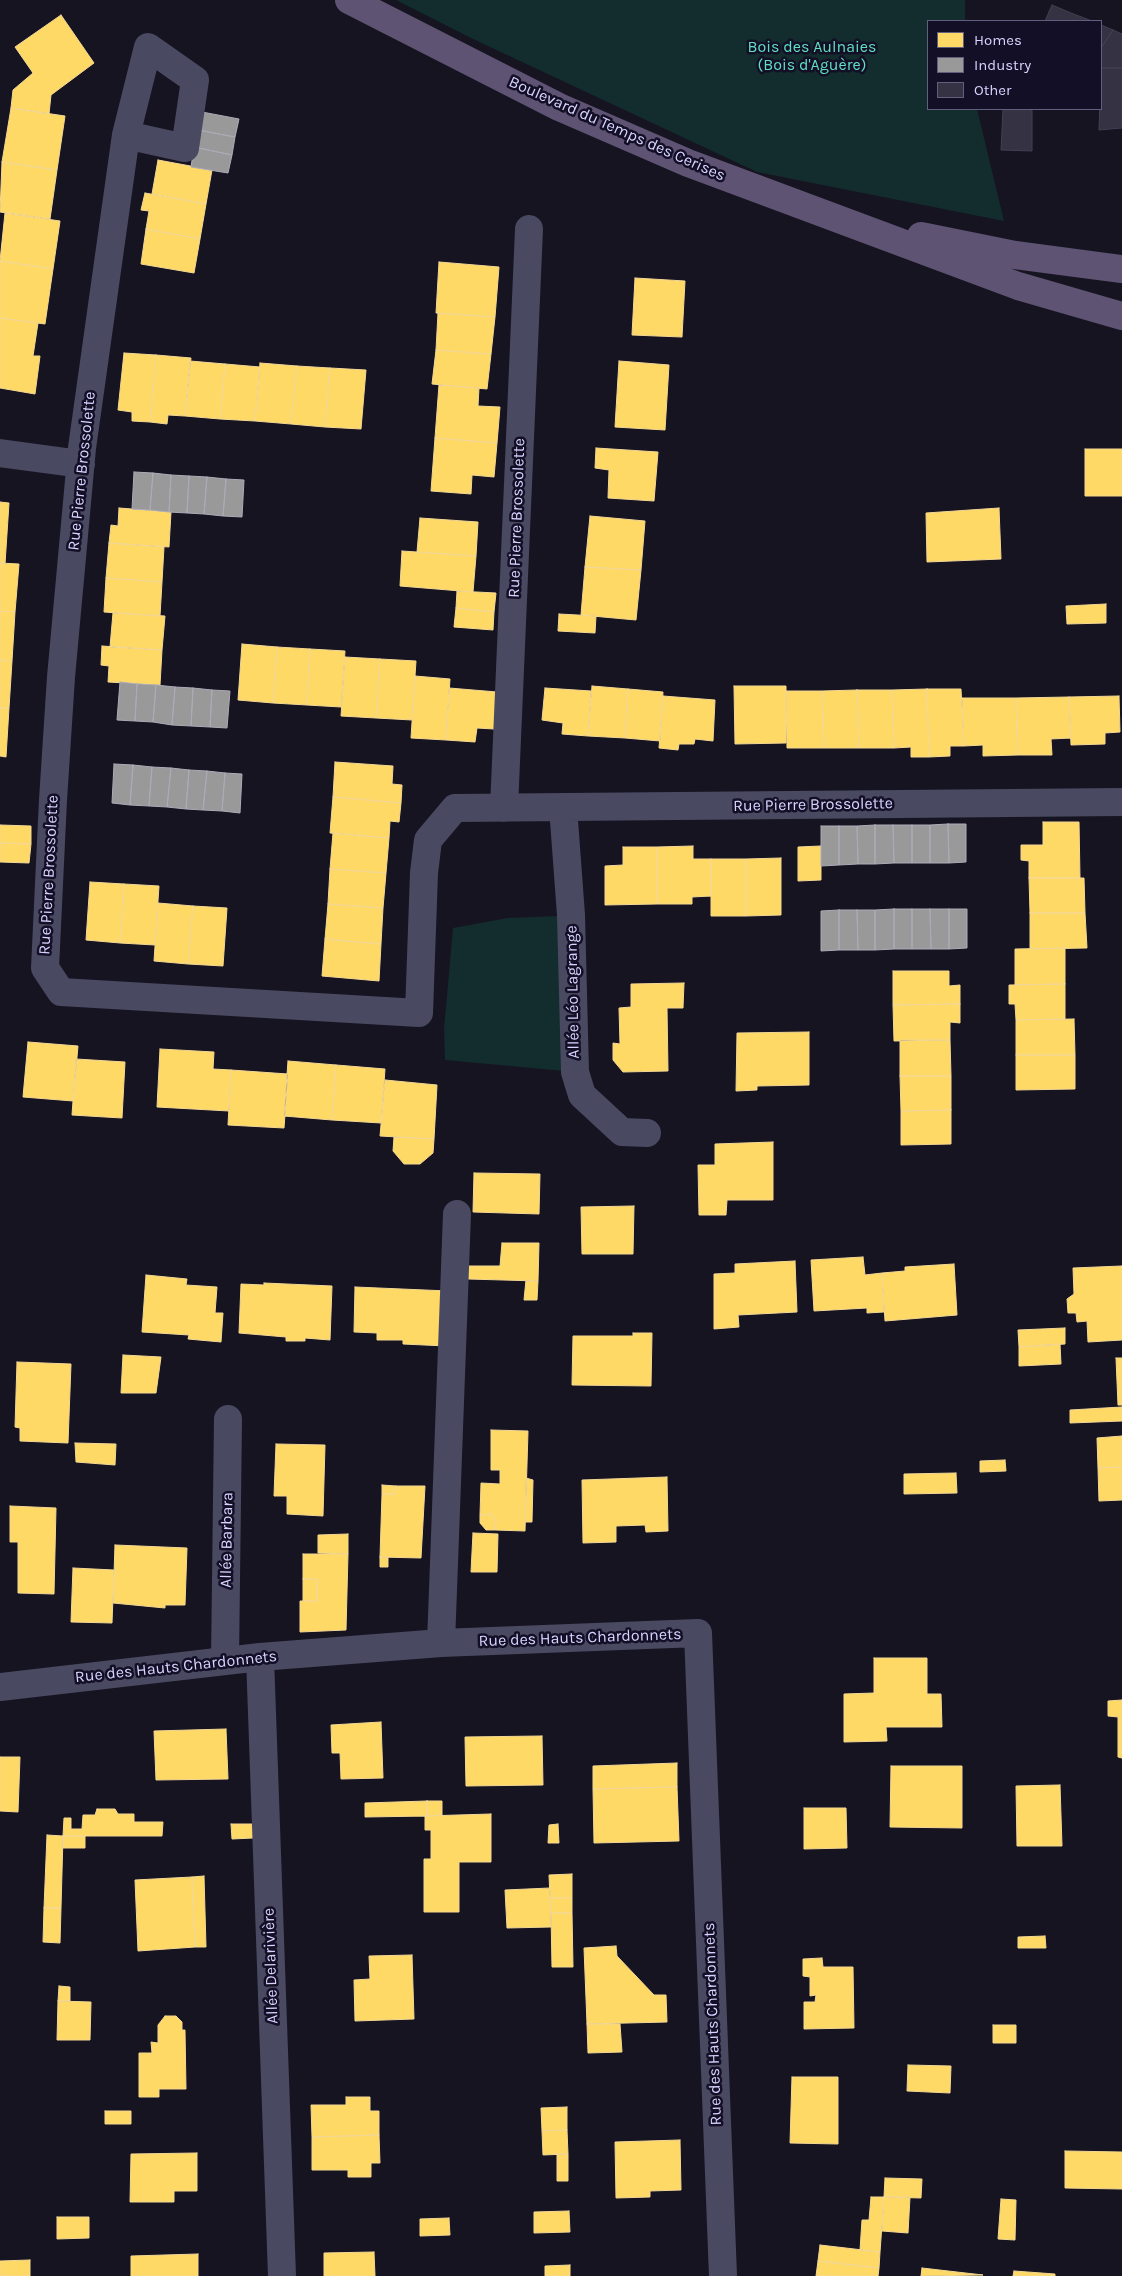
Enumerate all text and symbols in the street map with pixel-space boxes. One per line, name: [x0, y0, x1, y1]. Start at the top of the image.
legend: [927, 20, 1102, 110]
text: Homes: [974, 31, 1022, 49]
park label: Bois des Aulnaies (Bois d'Aguère): [748, 37, 876, 75]
text: Industry: [974, 56, 1031, 74]
street label: Boulevard du Temps des Cerises: [506, 72, 728, 186]
text: Other: [974, 81, 1012, 99]
street label: Rue Pierre Brossolette: [64, 390, 100, 552]
street label: Rue Pierre Brossolette: [505, 438, 529, 598]
street label: Rue Pierre Brossolette: [733, 794, 893, 816]
street label: Rue Pierre Brossolette: [35, 795, 63, 955]
street label: Allée Léo Lagrange: [562, 925, 584, 1059]
street label: Allée Barbara: [217, 1492, 237, 1588]
street label: Rue des Hauts Chardonnets: [478, 1625, 682, 1651]
street label: Rue des Hauts Chardonnets: [74, 1647, 278, 1687]
street label: Allée Delarivière: [259, 1908, 283, 2024]
street label: Rue des Hauts Chardonnets: [700, 1922, 726, 2126]

